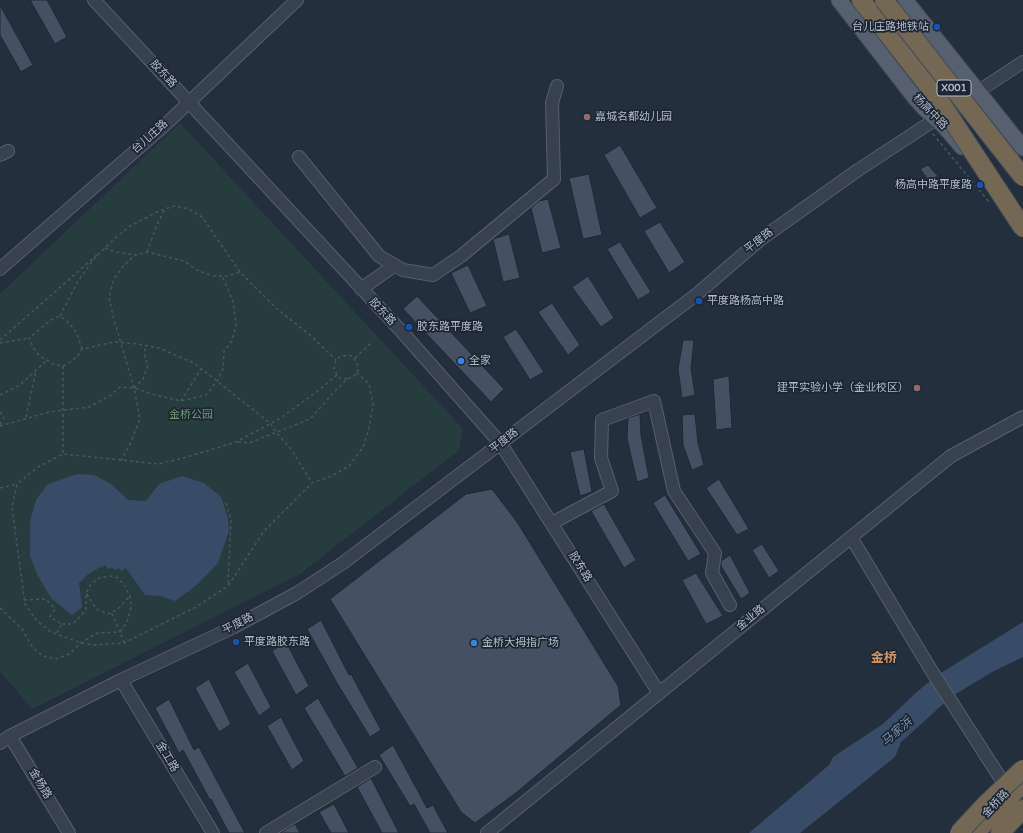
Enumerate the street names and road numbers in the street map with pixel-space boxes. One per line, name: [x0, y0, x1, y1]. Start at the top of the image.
street label: 胶东路: [147, 57, 179, 91]
road number: X001: [937, 80, 971, 96]
street label: 杨高中路: [910, 92, 950, 132]
street label: 台儿庄路: [129, 117, 171, 157]
street label: 平度路: [742, 226, 776, 256]
street label: 胶东路: [366, 295, 398, 329]
street label: 平度路: [487, 426, 521, 456]
street label: 胶东路: [566, 550, 594, 584]
street label: 金业路: [734, 602, 768, 634]
street label: 平度路: [220, 611, 256, 637]
street label: 金工路: [153, 739, 181, 775]
street label: 金杨路: [26, 766, 54, 802]
street label: 金桥路: [980, 787, 1012, 821]

